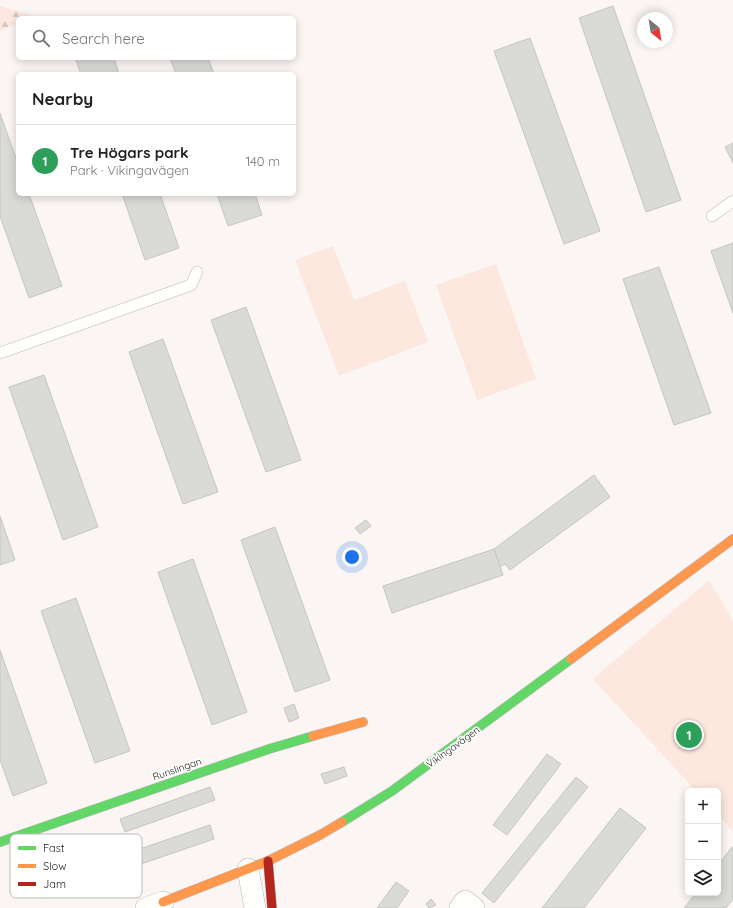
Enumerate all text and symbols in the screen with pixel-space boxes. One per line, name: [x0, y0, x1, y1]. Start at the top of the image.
north arrow: [637, 12, 673, 48]
search box: [16, 16, 296, 60]
icon: search: [30, 27, 52, 49]
text: Search here: [62, 29, 145, 48]
text: Nearby: [32, 88, 93, 109]
text: Tre Högars park: [70, 143, 189, 162]
text: 1: [42, 153, 48, 169]
text: 140 m: [245, 153, 280, 169]
text: Park · Vikingavägen: [70, 162, 189, 178]
your location: [342, 547, 362, 567]
pin: 1: [676, 720, 702, 750]
street label: Vikingavägen: [424, 723, 482, 771]
street label: Runslingan: [151, 755, 203, 783]
map controls: [685, 788, 721, 896]
button: +: [685, 788, 721, 824]
button: −: [685, 824, 721, 860]
legend: [10, 834, 142, 898]
text: Fast: [43, 841, 65, 855]
text: Slow: [43, 859, 67, 873]
button: layers: [685, 860, 721, 896]
text: Jam: [43, 877, 66, 891]

